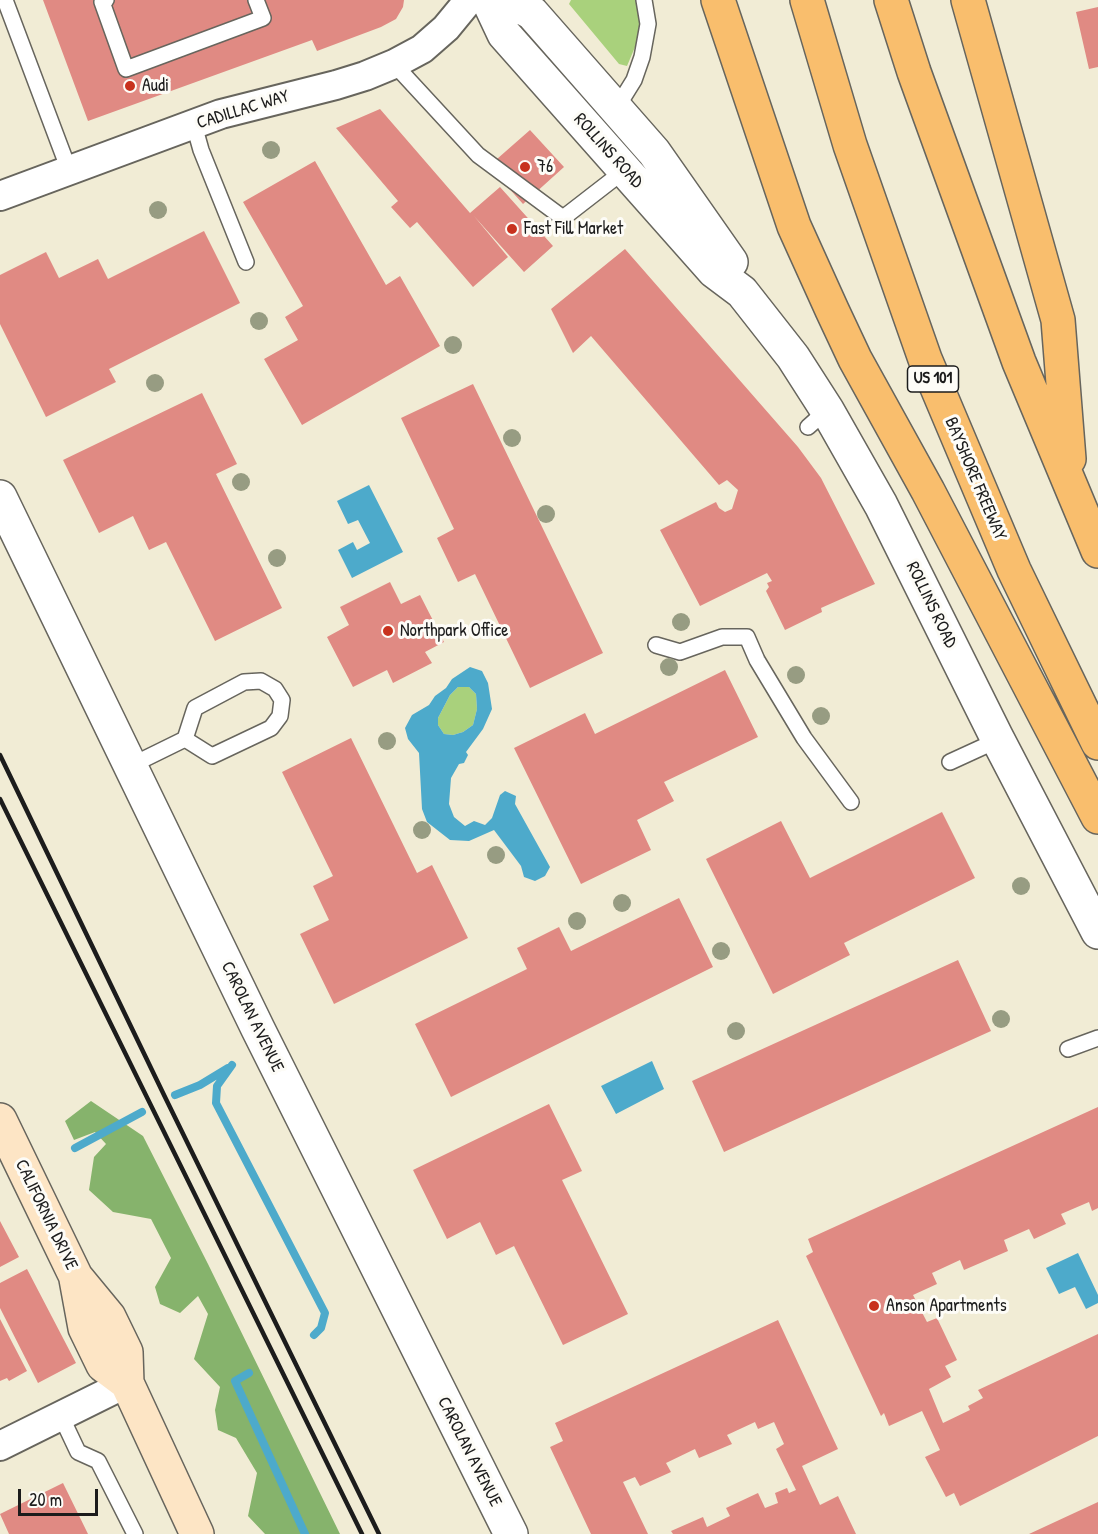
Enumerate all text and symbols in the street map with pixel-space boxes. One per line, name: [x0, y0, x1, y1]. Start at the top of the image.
place label: Audi: [142, 75, 169, 97]
marker: Audi: [123, 79, 137, 93]
street label: CADILLAC WAY: [194, 86, 292, 134]
street label: ROLLINS ROAD: [569, 109, 647, 193]
place label: 76: [537, 156, 553, 178]
marker: 76: [518, 160, 532, 174]
place label: Fast Fill Market: [524, 218, 623, 240]
marker: Fast Fill Market: [505, 222, 519, 236]
road number: US 101: [908, 366, 958, 392]
street label: BAYSHORE FREEWAY: [939, 414, 1011, 544]
street label: ROLLINS ROAD: [901, 558, 961, 652]
place label: Northpark Office: [400, 620, 508, 642]
marker: Northpark Office: [381, 624, 395, 638]
street label: CAROLAN AVENUE: [216, 958, 288, 1076]
street label: CALIFORNIA DRIVE: [10, 1156, 82, 1274]
place label: Anson Apartments: [886, 1295, 1007, 1317]
marker: Anson Apartments: [867, 1299, 881, 1313]
street label: CAROLAN AVENUE: [432, 1393, 506, 1511]
scale bar: [21, 1477, 100, 1515]
text: 20 m: [29, 1487, 62, 1512]

